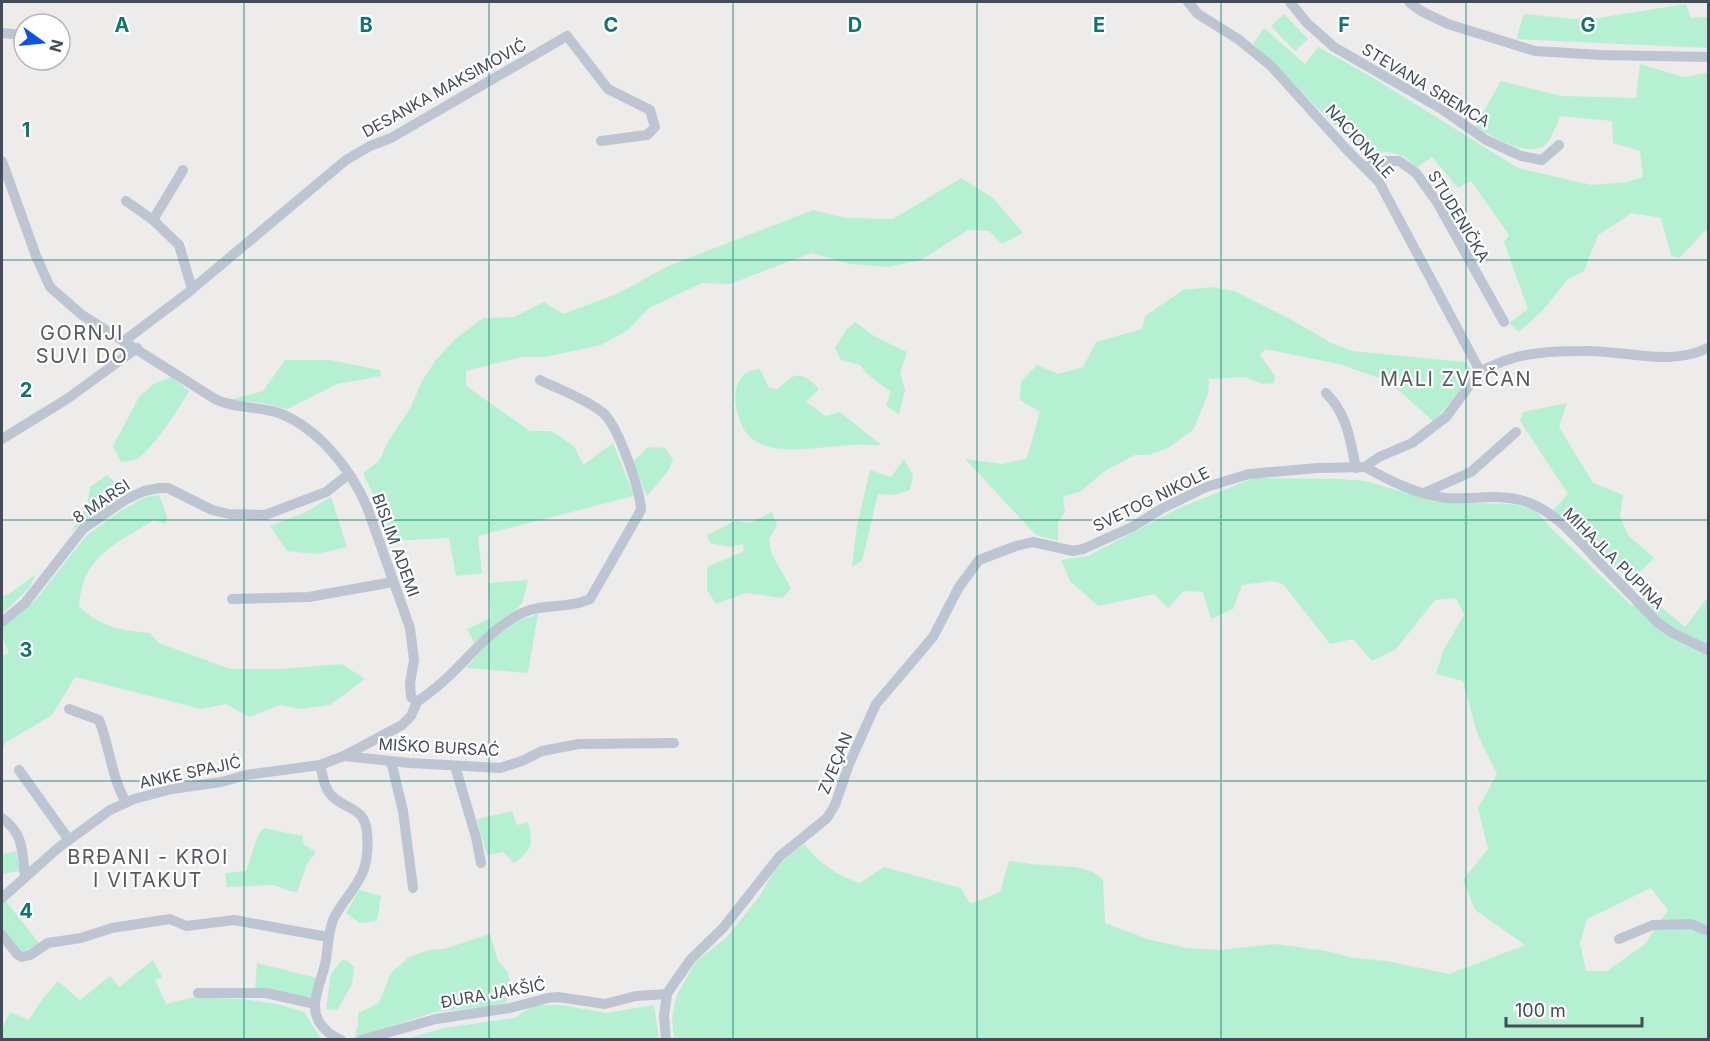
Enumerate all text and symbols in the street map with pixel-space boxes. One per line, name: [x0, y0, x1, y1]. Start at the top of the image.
north arrow: [12, 12, 72, 72]
text: A: [115, 13, 130, 37]
text: B: [359, 13, 373, 37]
text: C: [604, 13, 618, 37]
text: D: [848, 13, 862, 37]
text: E: [1093, 13, 1105, 37]
text: F: [1338, 13, 1350, 37]
text: G: [1580, 13, 1596, 37]
street label: DESANKA MAKSIMOVIĆ: [358, 34, 530, 142]
text: N: [45, 37, 68, 54]
street label: STEVANA SREMCA: [1358, 39, 1494, 131]
street label: NACIONALE: [1322, 100, 1398, 182]
text: 1: [22, 118, 30, 142]
street label: STUDENIČKA: [1424, 166, 1494, 266]
district label: GORNJI SUVI DO: [36, 321, 128, 368]
district label: MALI ZVEČAN: [1380, 367, 1532, 391]
text: 2: [20, 378, 32, 402]
street label: SVETOG NIKOLE: [1090, 462, 1212, 536]
street label: 8 MARSI: [69, 475, 133, 527]
street label: BISLIM ADEMI: [368, 491, 424, 599]
street label: MIHAJLA PUPINA: [1559, 503, 1669, 613]
text: 3: [20, 638, 32, 662]
street label: ZVEÇAN: [814, 729, 856, 797]
street label: MIŠKO BURSAĆ: [378, 734, 500, 760]
street label: ANKE SPAJIĆ: [137, 751, 243, 793]
district label: BRĐANI - KROI I VITAKUT: [67, 845, 229, 892]
text: 4: [19, 899, 33, 923]
street label: ÐURA JAKŠIĆ: [439, 974, 547, 1012]
scale bar: [1506, 990, 1642, 1028]
text: 100 m: [1515, 1000, 1566, 1021]

